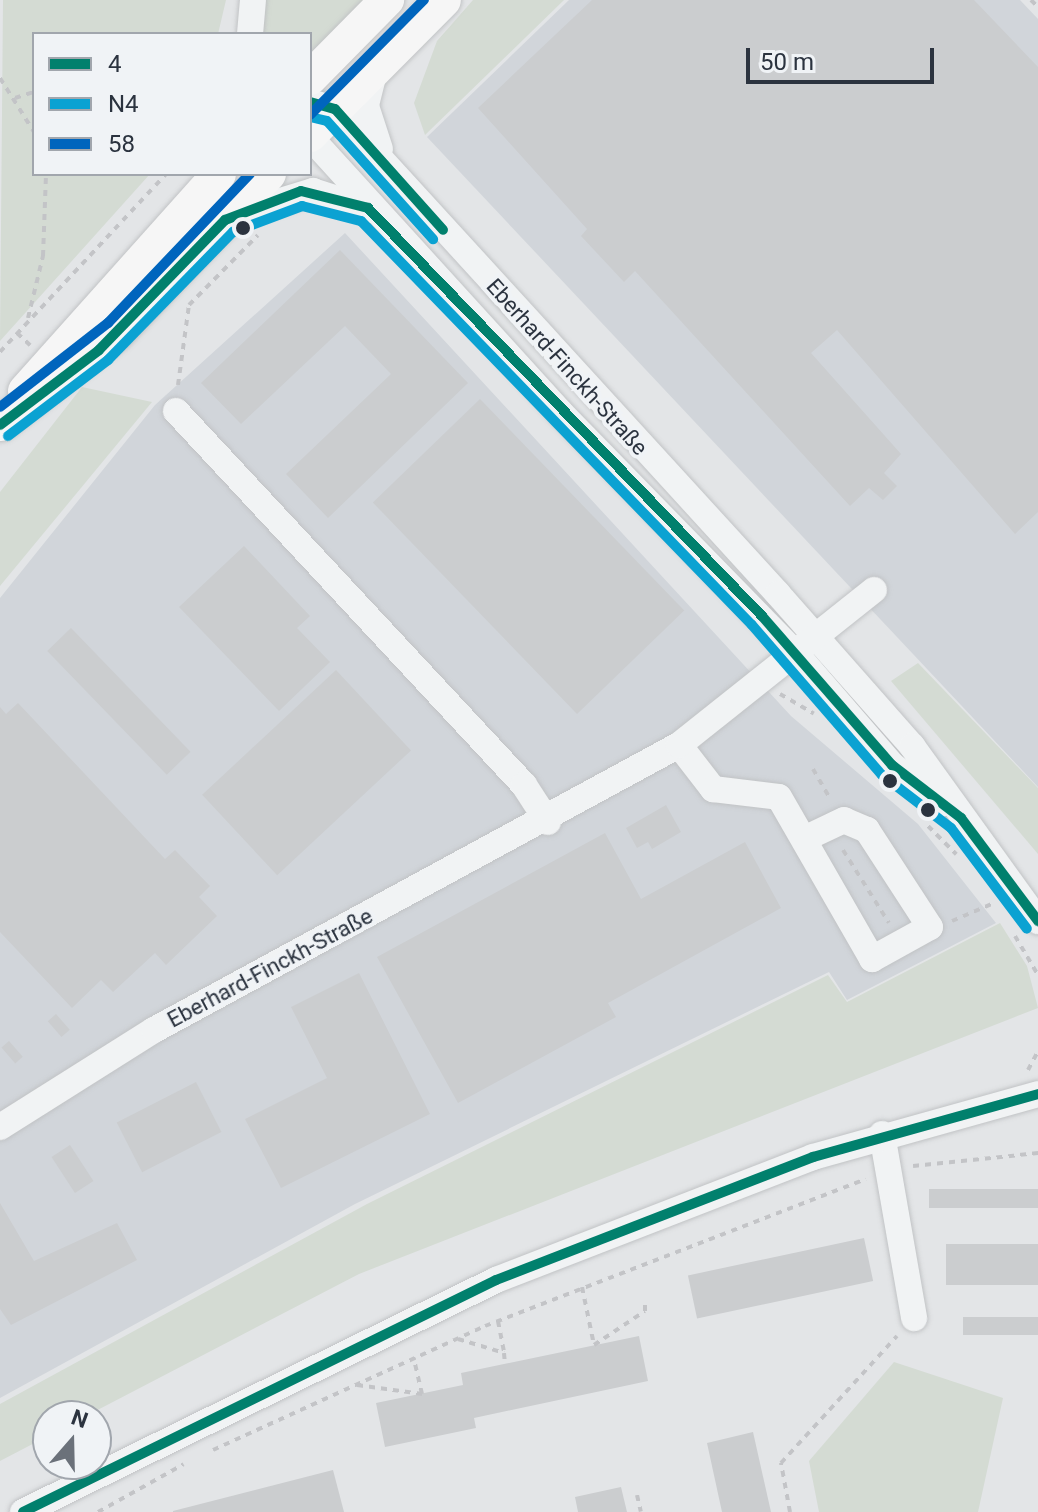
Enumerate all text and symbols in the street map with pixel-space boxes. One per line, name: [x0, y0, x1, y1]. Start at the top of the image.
legend: [32, 32, 312, 176]
scale bar: [750, 32, 938, 82]
text: 50 m: [760, 48, 814, 76]
text: 4: [108, 50, 122, 78]
text: N4: [108, 90, 139, 118]
text: 58: [108, 130, 135, 158]
unlabelled marker: [235, 220, 251, 236]
street label: Eberhard-Finckh-Straße: [481, 273, 653, 461]
unlabelled marker: [882, 773, 898, 789]
unlabelled marker: [920, 802, 936, 818]
street label: Eberhard-Finckh-Straße: [163, 903, 377, 1033]
north arrow: [32, 1400, 112, 1480]
text: N: [68, 1404, 91, 1433]

